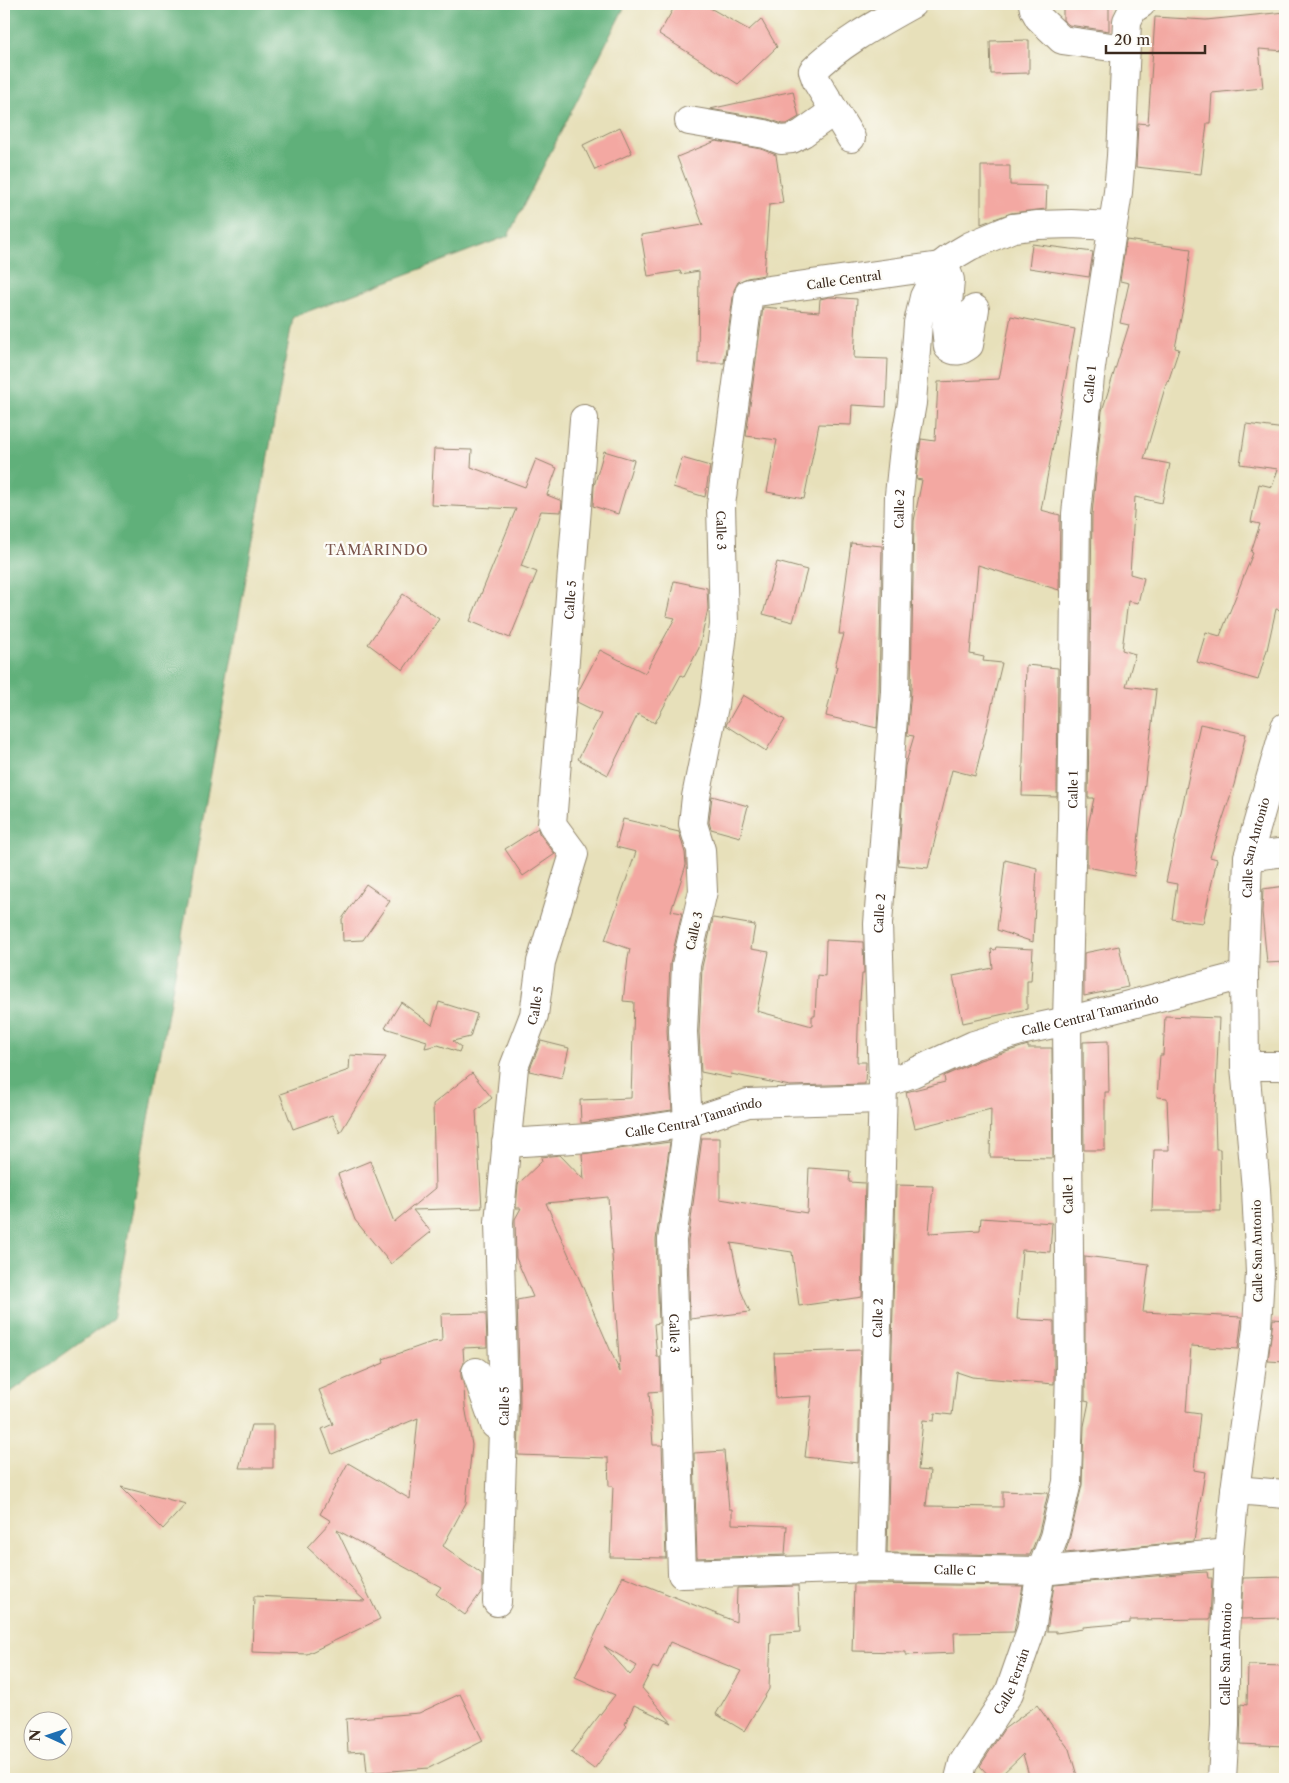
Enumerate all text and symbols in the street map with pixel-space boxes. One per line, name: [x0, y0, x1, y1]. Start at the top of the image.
scale bar: [1106, 22, 1205, 54]
text: 20 m: [1114, 30, 1150, 49]
street label: Calle Central: [806, 267, 883, 293]
street label: Calle 1: [1080, 365, 1099, 404]
street label: Calle 2: [891, 488, 907, 529]
street label: Calle 3: [714, 510, 730, 550]
district label: TAMARINDO: [325, 541, 429, 559]
street label: Calle 5: [561, 580, 579, 620]
street label: Calle 1: [1065, 771, 1080, 809]
street label: Calle San Antonio: [1239, 796, 1272, 898]
street label: Calle 2: [870, 893, 888, 933]
street label: Calle 3: [682, 910, 706, 952]
street label: Calle 5: [523, 985, 545, 1027]
street label: Calle Central Tamarindo: [1020, 990, 1160, 1038]
street label: Calle Central Tamarindo: [624, 1095, 762, 1140]
street label: Calle 1: [1060, 1176, 1076, 1214]
street label: Calle San Antonio: [1249, 1199, 1265, 1303]
street label: Calle 2: [869, 1298, 885, 1338]
street label: Calle 3: [667, 1313, 683, 1353]
street label: Calle 5: [496, 1386, 512, 1426]
street label: Calle C: [934, 1562, 976, 1577]
street label: Calle San Antonio: [1218, 1602, 1234, 1706]
street label: Calle Ferrán: [990, 1646, 1032, 1717]
north arrow: [22, 1710, 72, 1760]
text: N: [26, 1729, 44, 1742]

